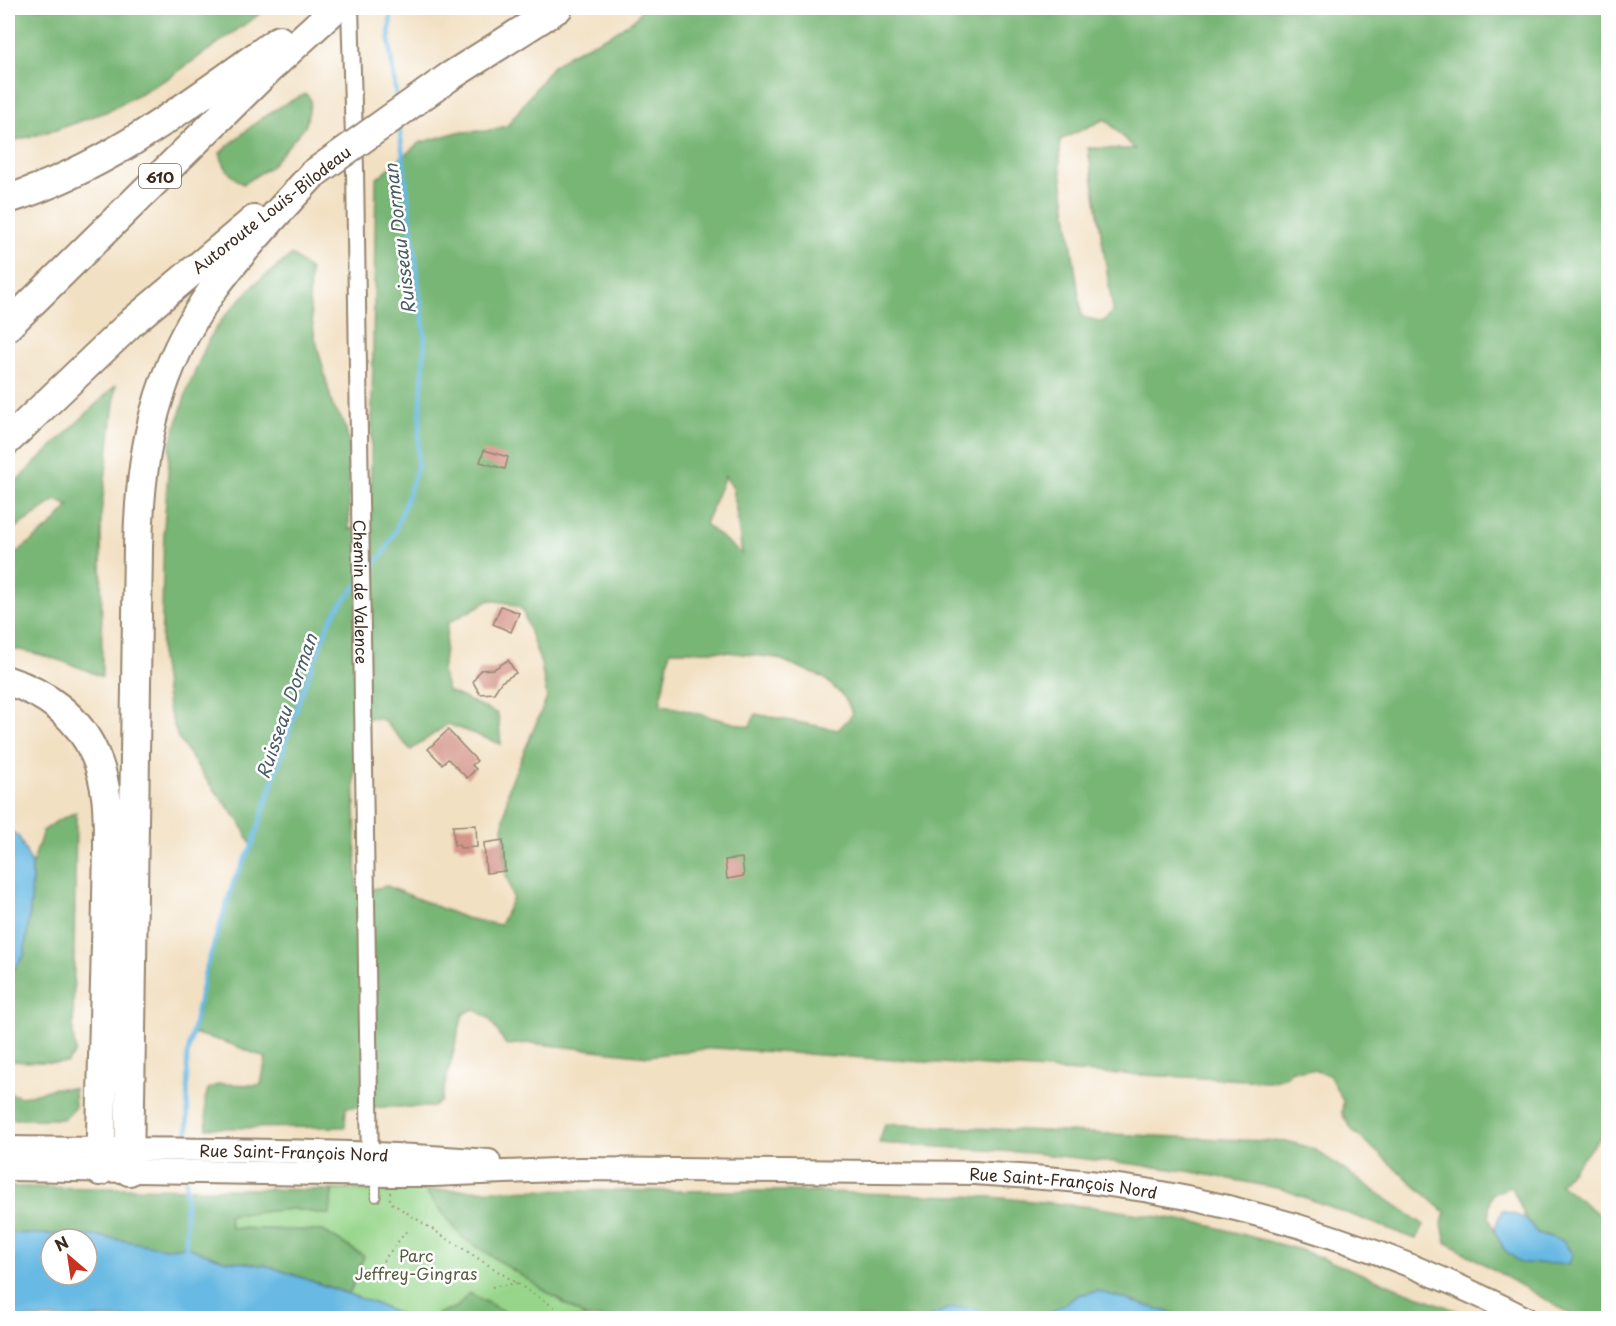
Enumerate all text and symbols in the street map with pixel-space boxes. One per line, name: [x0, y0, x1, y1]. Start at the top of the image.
street label: Autoroute Louis-Bilodeau: [187, 139, 355, 279]
water label: Ruisseau Dorman: [376, 161, 422, 316]
road number: 610: [139, 164, 181, 188]
street label: Chemin de Valence: [348, 519, 374, 664]
water label: Ruisseau Dorman: [249, 629, 324, 782]
street label: Rue Saint-François Nord: [199, 1138, 389, 1167]
street label: Rue Saint-François Nord: [969, 1161, 1159, 1204]
north arrow: [39, 1227, 99, 1287]
text: N: [50, 1229, 73, 1257]
park label: Parc Jeffrey-Gingras: [355, 1243, 477, 1285]

